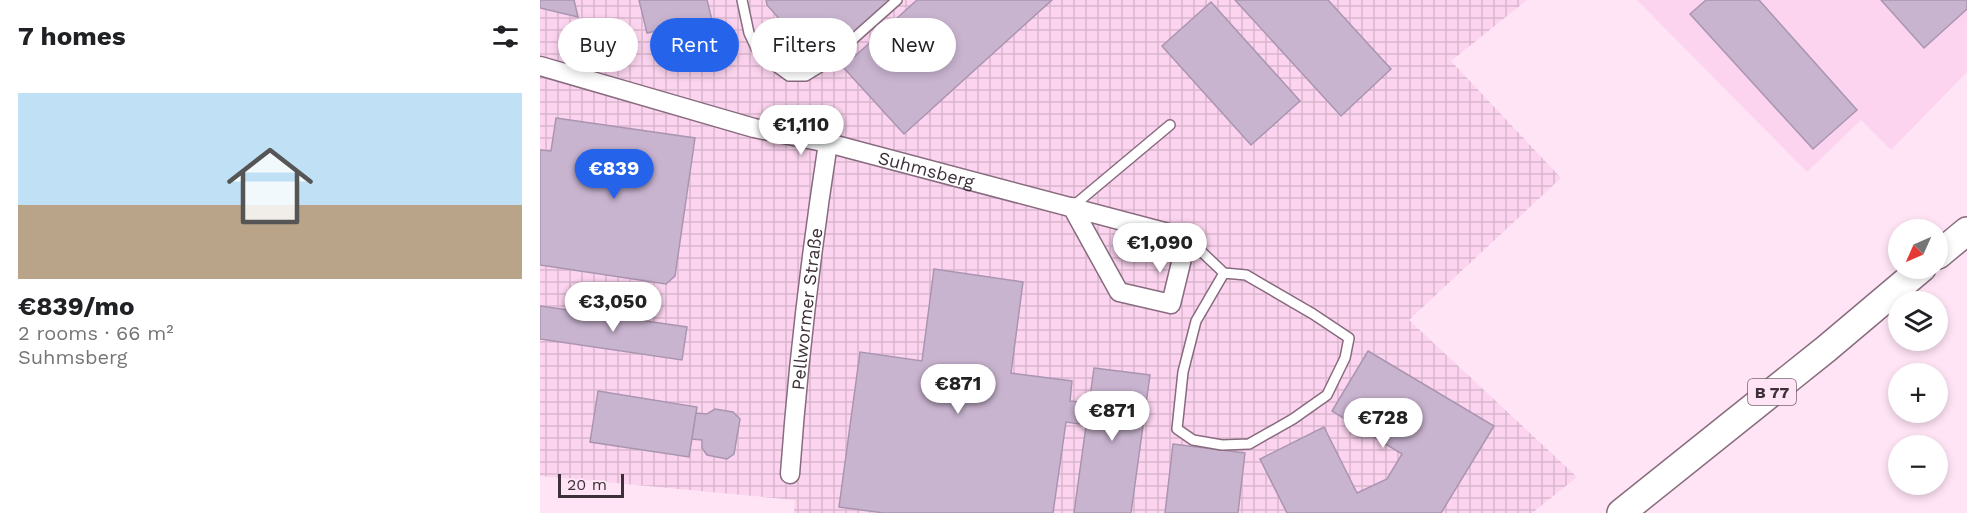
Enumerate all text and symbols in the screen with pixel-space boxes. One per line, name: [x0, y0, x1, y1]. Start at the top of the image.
chip: Buy: [558, 18, 638, 72]
chip: Rent: [650, 18, 739, 72]
chip: Filters: [751, 18, 857, 72]
chip: New: [869, 18, 956, 72]
icon: filters: [489, 20, 522, 53]
text: 7 homes: [18, 21, 126, 51]
pin: €1,110: [752, 105, 850, 156]
text: €1,110: [773, 112, 829, 136]
icon: home: [216, 132, 324, 240]
street label: Suhmsberg: [876, 146, 977, 192]
pin: €839: [578, 149, 650, 200]
text: €839: [589, 156, 639, 180]
north arrow: [1888, 219, 1948, 279]
map controls: [1888, 219, 1948, 495]
pin: €1,090: [1111, 223, 1209, 274]
street label: Pellwormer Straße: [787, 226, 826, 391]
text: €1,090: [1127, 230, 1193, 254]
pin: €3,050: [564, 282, 662, 333]
text: €3,050: [579, 289, 647, 313]
text: €839/mo: [18, 291, 135, 321]
button: layers: [1888, 291, 1948, 351]
text: 2 rooms · 66 m²: [18, 321, 174, 345]
text: Suhmsberg: [18, 345, 127, 369]
button: +: [1888, 363, 1948, 423]
pin: €871: [922, 364, 994, 415]
text: €871: [935, 371, 981, 395]
road number: B 77: [1748, 379, 1796, 405]
pin: €871: [1076, 391, 1148, 442]
text: €871: [1089, 398, 1135, 422]
pin: €728: [1347, 398, 1419, 449]
text: €728: [1358, 405, 1408, 429]
button: −: [1888, 435, 1948, 495]
scale bar: [558, 471, 624, 498]
text: 20 m: [567, 475, 607, 494]

